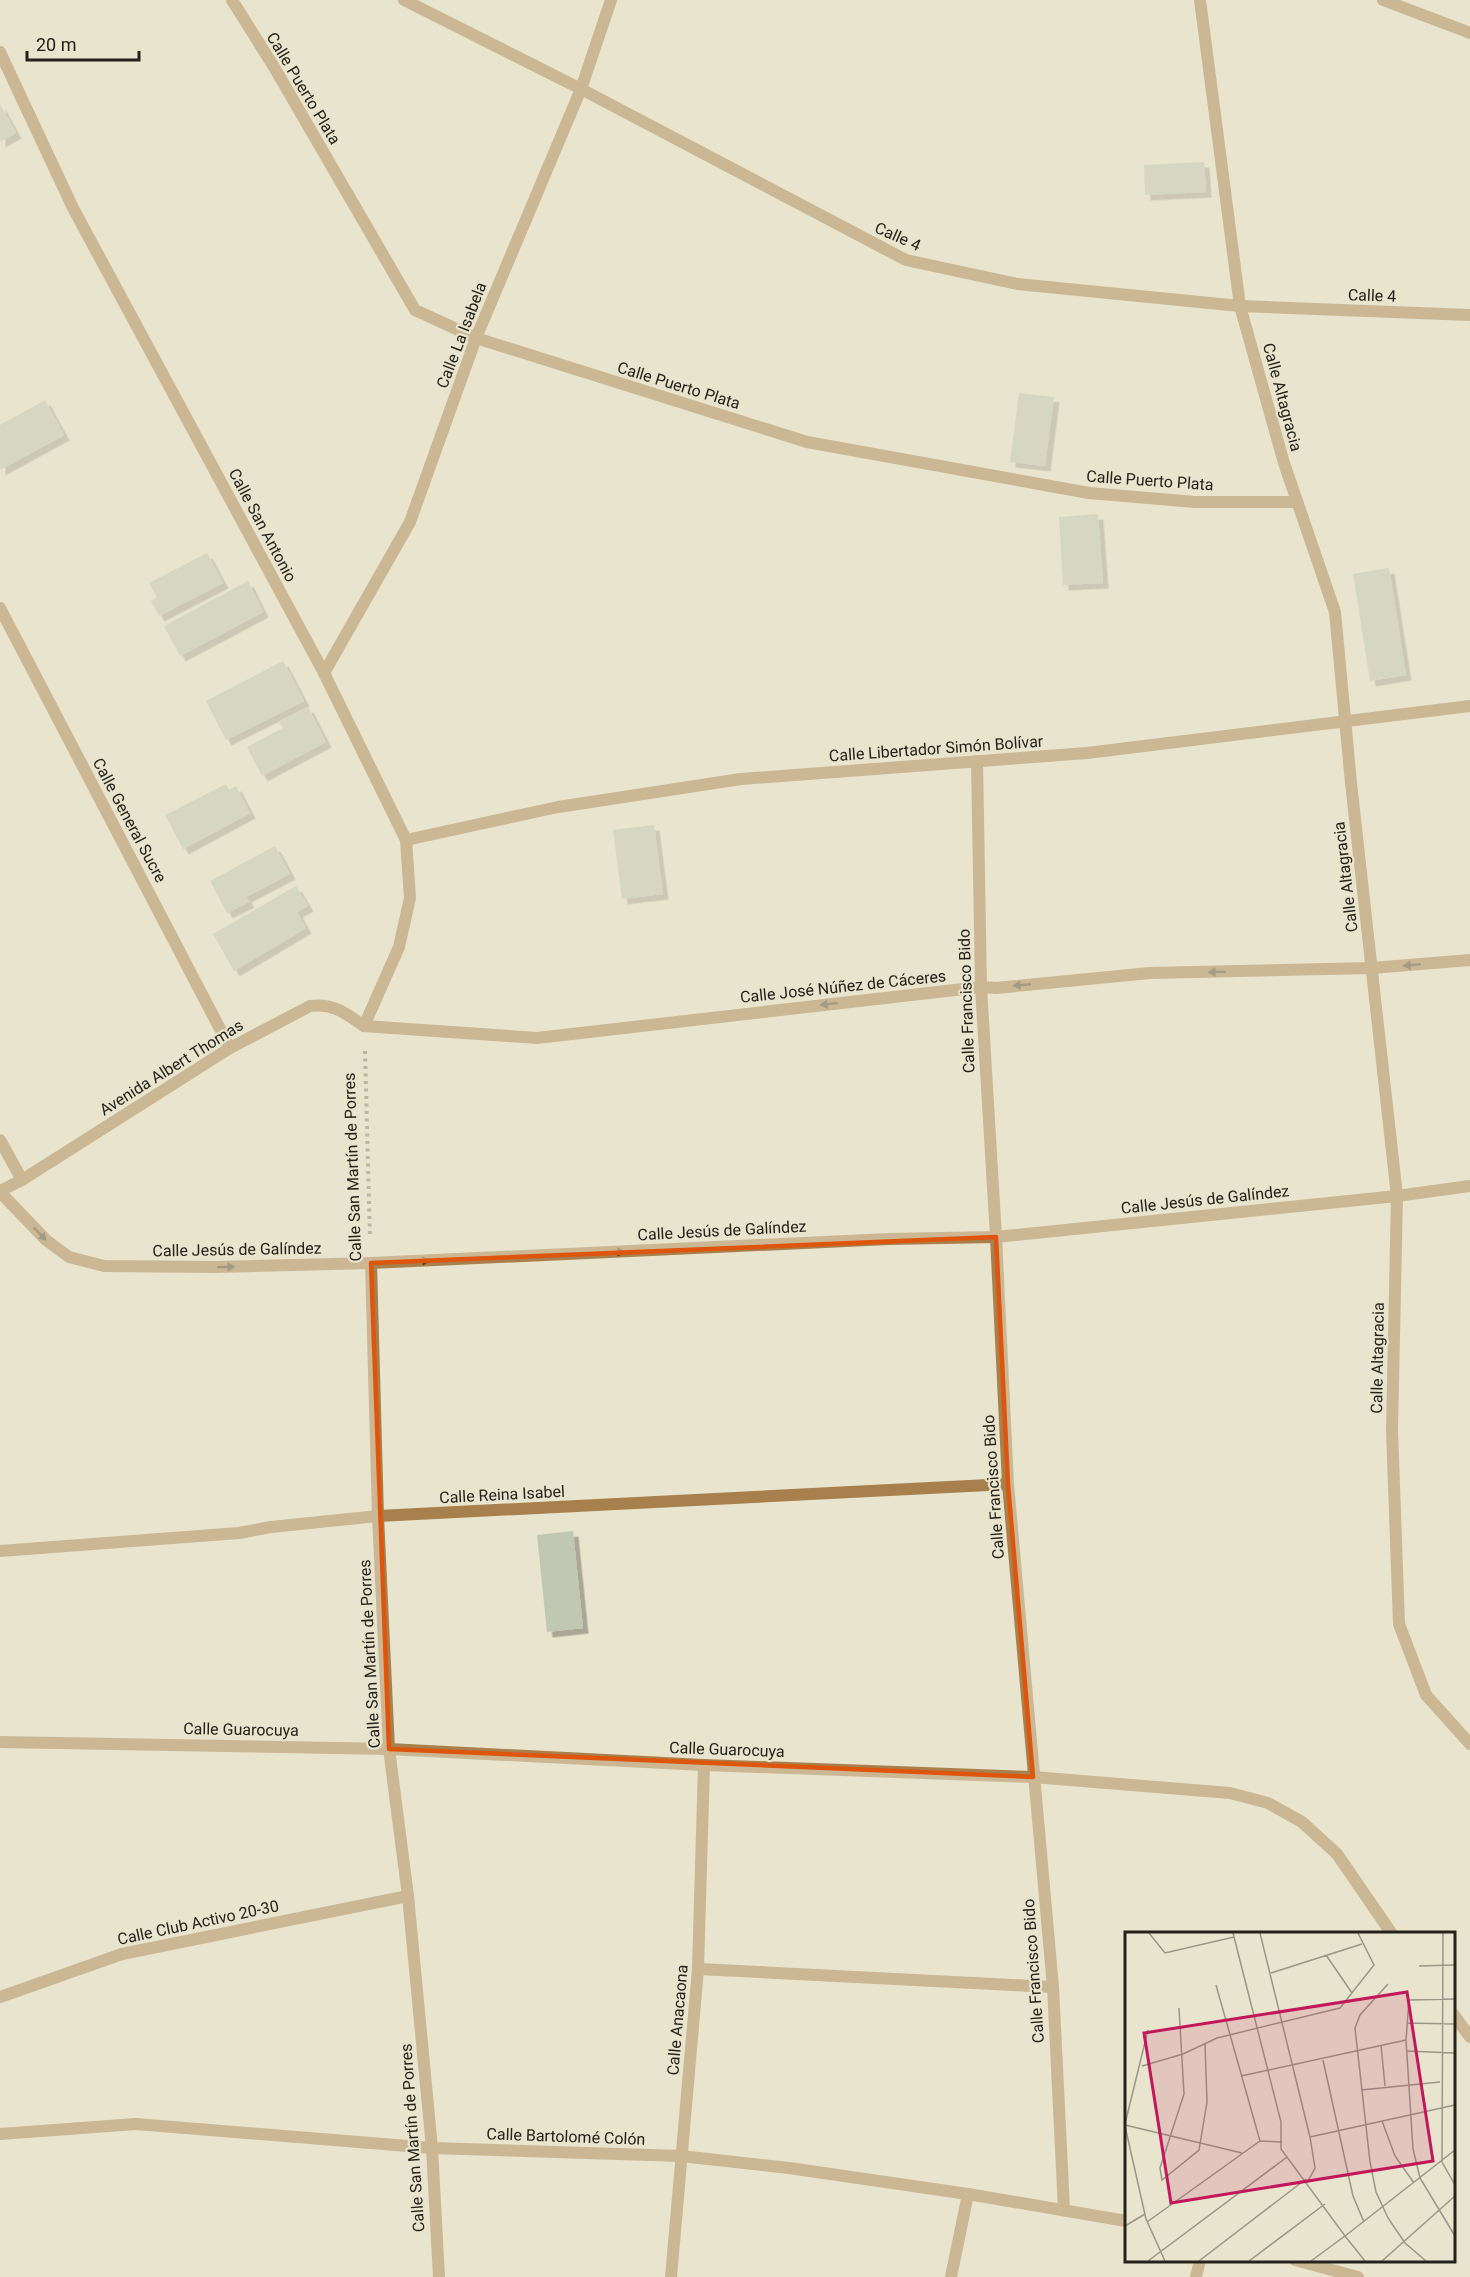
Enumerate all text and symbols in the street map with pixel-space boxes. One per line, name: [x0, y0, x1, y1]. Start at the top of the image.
scale bar: [27, 24, 140, 62]
street label: Calle Puerto Plata: [263, 29, 345, 148]
text: 20 m: [36, 34, 76, 55]
street label: Calle 4: [872, 218, 924, 255]
street label: Calle La Isabela: [433, 279, 490, 391]
street label: Calle 4: [1347, 285, 1396, 306]
street label: Calle Altagracia: [1259, 341, 1306, 453]
street label: Calle Puerto Plata: [615, 358, 743, 413]
street label: Calle San Antonio: [225, 465, 300, 585]
street label: Calle Puerto Plata: [1086, 467, 1214, 494]
street label: Calle Libertador Simón Bolívar: [828, 731, 1044, 765]
street label: Calle General Sucre: [89, 755, 170, 886]
street label: Calle Altagracia: [1329, 821, 1362, 933]
street label: Calle Francisco Bido: [954, 928, 979, 1074]
one-way arrow: [1402, 960, 1421, 970]
street label: Calle José Núñez de Cáceres: [739, 966, 947, 1007]
one-way arrow: [1207, 967, 1226, 976]
one-way arrow: [1013, 980, 1032, 990]
one-way arrow: [819, 999, 838, 1008]
street label: Avenida Albert Thomas: [96, 1015, 247, 1119]
street label: Calle San Martín de Porres: [340, 1072, 365, 1262]
street label: Calle Jesús de Galíndez: [1120, 1181, 1290, 1218]
street label: Calle Jesús de Galíndez: [637, 1217, 807, 1244]
one-way arrow: [33, 1226, 47, 1240]
street label: Calle Jesús de Galíndez: [152, 1239, 322, 1260]
one-way arrow: [606, 1247, 625, 1256]
one-way arrow: [411, 1256, 430, 1265]
one-way arrow: [216, 1262, 235, 1272]
street label: Calle Altagracia: [1367, 1302, 1388, 1414]
street label: Calle Francisco Bido: [979, 1414, 1008, 1560]
street label: Calle Reina Isabel: [439, 1482, 565, 1507]
street label: Calle San Martín de Porres: [355, 1559, 384, 1749]
street label: Calle Guarocuya: [183, 1719, 299, 1740]
street label: Calle Guarocuya: [669, 1738, 785, 1761]
street label: Calle Club Activo 20-30: [116, 1896, 281, 1949]
street label: Calle Francisco Bido: [1019, 1898, 1048, 2044]
inset map: [1125, 1932, 1455, 2262]
street label: Calle Anacaona: [663, 1964, 692, 2076]
street label: Calle San Martín de Porres: [396, 2043, 429, 2233]
street label: Calle Bartolomé Colón: [486, 2124, 646, 2149]

